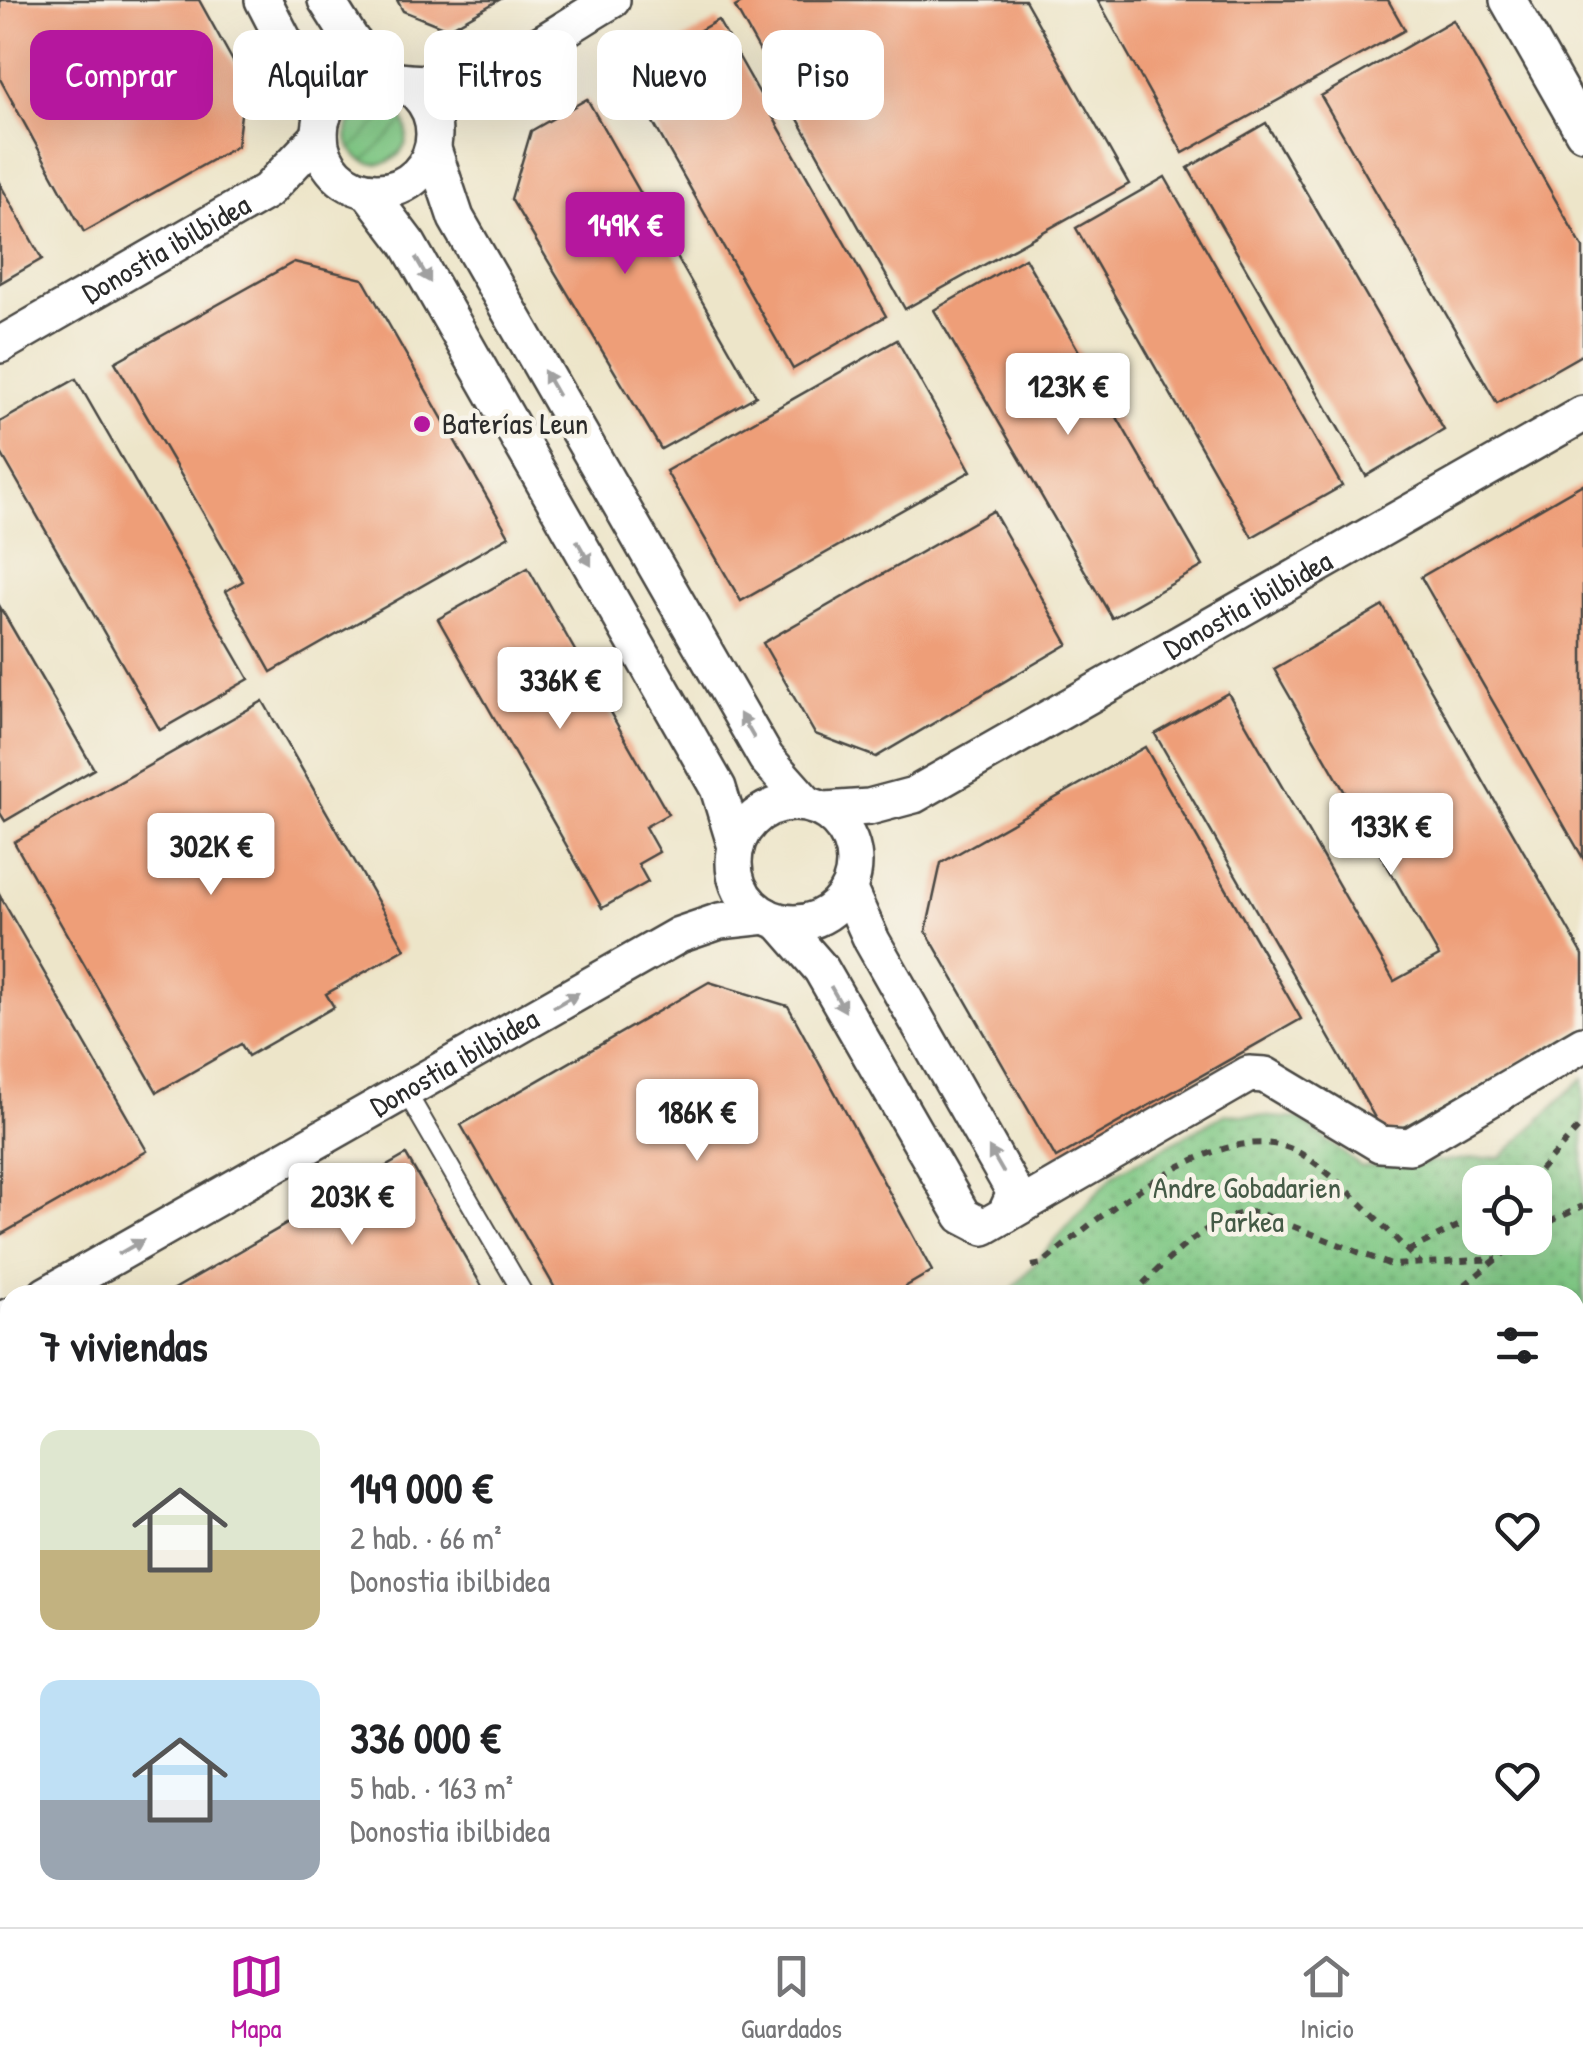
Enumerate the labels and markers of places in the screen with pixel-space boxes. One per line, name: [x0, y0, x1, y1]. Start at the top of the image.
pin: 149K €: [544, 192, 706, 277]
pin: 123K €: [987, 353, 1149, 438]
place label: Baterías Leun: [442, 403, 588, 443]
marker: Baterías Leun: [411, 413, 433, 435]
pin: 336K €: [479, 647, 641, 732]
pin: 133K €: [1310, 793, 1472, 878]
pin: 302K €: [130, 813, 292, 898]
pin: 186K €: [616, 1079, 778, 1164]
pin: 203K €: [271, 1163, 433, 1248]

